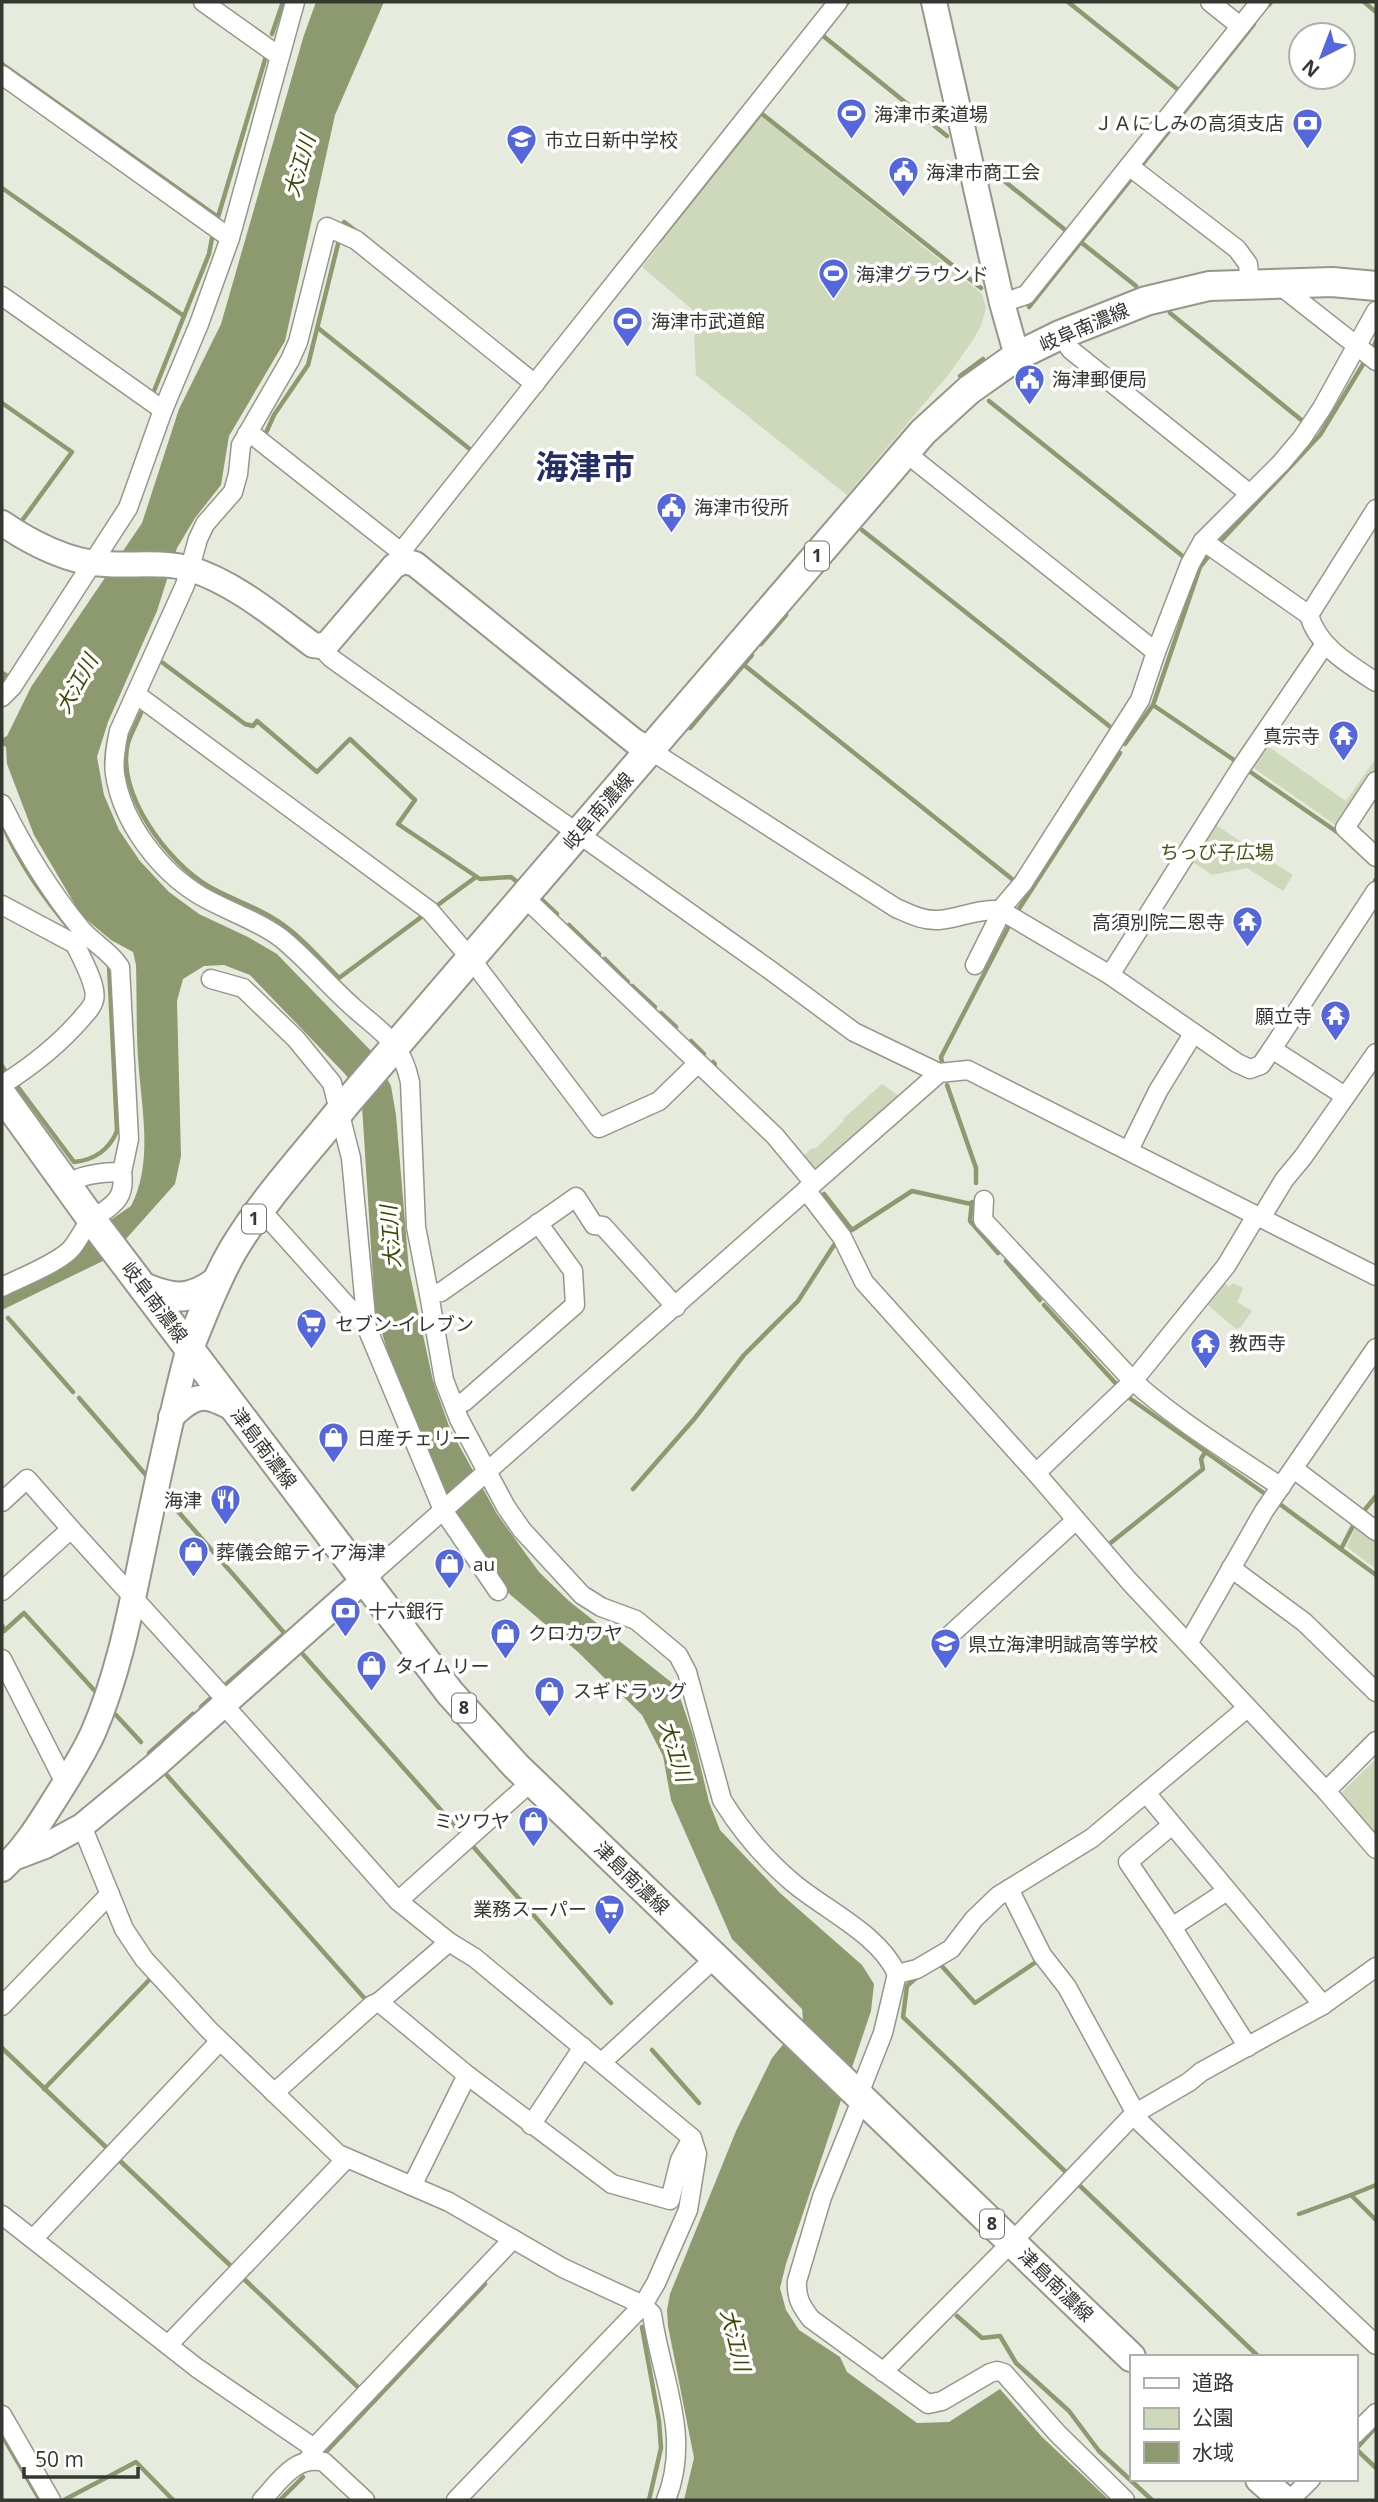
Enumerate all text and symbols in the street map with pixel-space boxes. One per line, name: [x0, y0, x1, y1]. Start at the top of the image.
north arrow: [1287, 21, 1357, 91]
text: N: [1296, 54, 1325, 83]
sports icon: 海津市柔道場: [834, 97, 868, 141]
place label: 海津市柔道場: [874, 101, 988, 127]
bank icon: ＪＡにしみの高須支店: [1290, 106, 1324, 150]
place label: ＪＡにしみの高須支店: [1094, 110, 1284, 136]
school or university icon: 市立日新中学校: [505, 123, 539, 167]
place label: 市立日新中学校: [545, 127, 678, 153]
water label: 大江川: [277, 130, 322, 200]
public building icon: 海津市商工会: [886, 155, 920, 199]
place label: 海津市商工会: [926, 159, 1040, 185]
sports icon: 海津グラウンド: [816, 257, 850, 301]
place label: 海津グラウンド: [856, 261, 989, 287]
street label: 岐阜南濃線: [1035, 296, 1133, 358]
sports icon: 海津市武道館: [611, 304, 645, 348]
place label: 海津市武道館: [651, 308, 765, 334]
public building icon: 海津郵便局: [1012, 362, 1046, 406]
place label: 海津郵便局: [1052, 366, 1147, 392]
district label: 海津市: [536, 444, 635, 489]
public building icon: 海津市役所: [654, 490, 688, 534]
place label: 海津市役所: [694, 494, 789, 520]
road number: 1: [805, 542, 829, 570]
water label: 大江川: [49, 647, 105, 718]
temple icon: 真宗寺: [1326, 719, 1360, 763]
place label: 真宗寺: [1263, 723, 1320, 749]
street label: 岐阜南濃線: [557, 767, 639, 855]
park label: ちっび子広場: [1160, 839, 1274, 865]
temple icon: 高須別院二恩寺: [1231, 905, 1265, 949]
place label: 高須別院二恩寺: [1092, 909, 1225, 935]
temple icon: 願立寺: [1318, 999, 1352, 1043]
place label: 願立寺: [1255, 1003, 1312, 1029]
water label: 大江川: [374, 1203, 406, 1269]
road number: 1: [242, 1204, 266, 1234]
street label: 岐阜南濃線: [116, 1256, 194, 1348]
supermarket icon: セブン-イレブン: [295, 1307, 329, 1351]
place label: セブン-イレブン: [335, 1311, 474, 1337]
temple icon: 教西寺: [1189, 1326, 1223, 1370]
place label: 教西寺: [1229, 1330, 1286, 1356]
street label: 津島南濃線: [225, 1402, 303, 1494]
shop icon: 日産チェリー: [317, 1421, 351, 1465]
place label: 日産チェリー: [357, 1425, 471, 1451]
restaurant icon: 海津: [208, 1483, 242, 1527]
place label: 海津: [164, 1487, 202, 1513]
shop icon: 葬儀会館ティア海津: [176, 1535, 210, 1579]
place label: 葬儀会館ティア海津: [216, 1539, 386, 1565]
shop icon: au: [433, 1547, 467, 1591]
place label: au: [473, 1551, 495, 1577]
bank icon: 十六銀行: [328, 1594, 362, 1638]
place label: 十六銀行: [368, 1598, 444, 1624]
shop icon: クロカワヤ: [488, 1616, 522, 1660]
place label: クロカワヤ: [528, 1620, 623, 1646]
school or university icon: 県立海津明誠高等学校: [928, 1627, 962, 1671]
place label: 県立海津明誠高等学校: [968, 1631, 1158, 1657]
shop icon: タイムリー: [355, 1649, 389, 1693]
place label: タイムリー: [395, 1653, 490, 1679]
shop icon: スギドラッグ: [533, 1674, 567, 1718]
place label: スギドラッグ: [573, 1678, 687, 1704]
road number: 8: [452, 1694, 476, 1722]
water label: 大江川: [653, 1716, 699, 1787]
shop icon: ミツワヤ: [516, 1804, 550, 1848]
place label: ミツワヤ: [434, 1808, 510, 1834]
street label: 津島南濃線: [589, 1836, 675, 1920]
supermarket icon: 業務スーパー: [593, 1892, 627, 1936]
place label: 業務スーパー: [473, 1896, 587, 1922]
road number: 8: [980, 2210, 1004, 2238]
street label: 津島南濃線: [1013, 2243, 1099, 2327]
water label: 大江川: [715, 2306, 758, 2376]
legend: [1130, 2355, 1357, 2481]
text: 道路: [1192, 2368, 1234, 2396]
text: 公園: [1192, 2403, 1234, 2431]
scale bar: [24, 2436, 138, 2480]
text: 水域: [1192, 2438, 1234, 2466]
text: 50 m: [35, 2445, 84, 2473]

